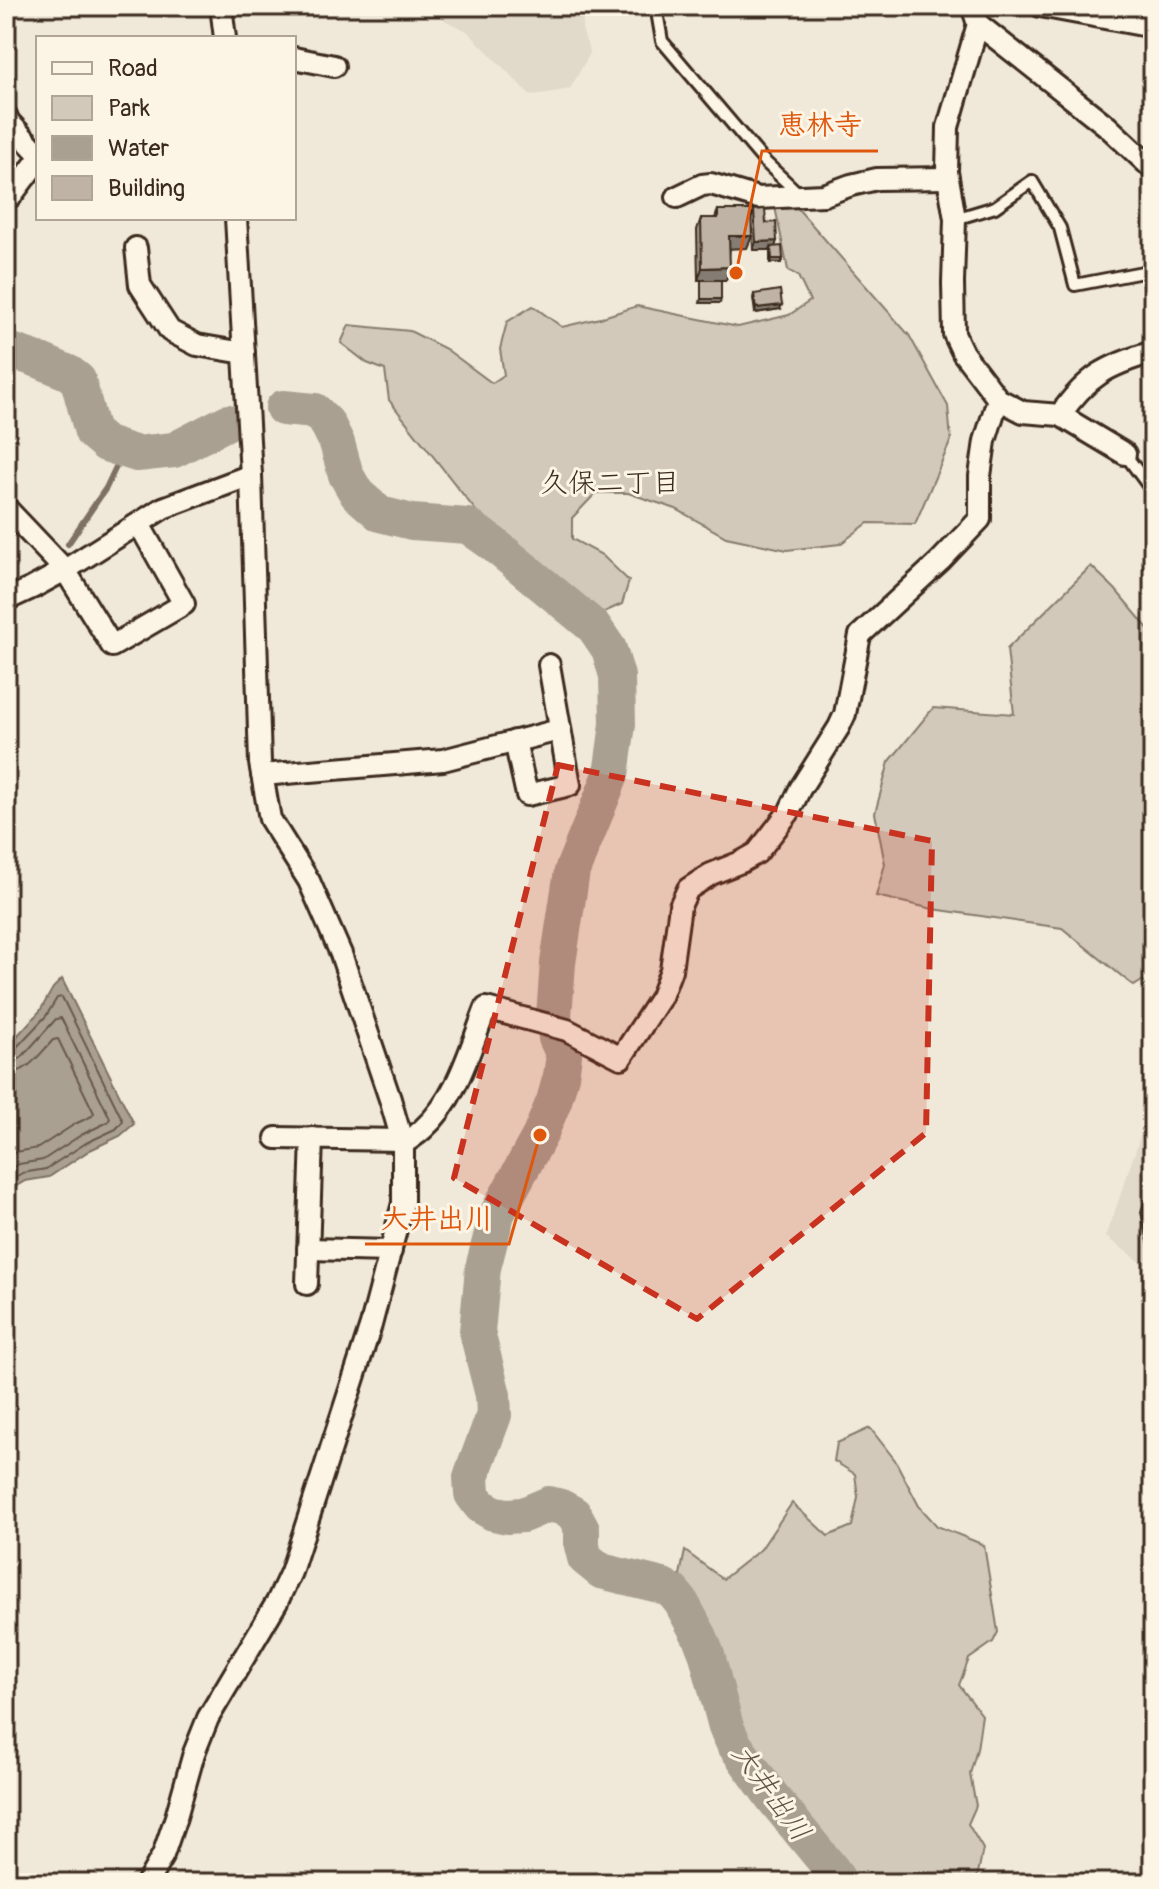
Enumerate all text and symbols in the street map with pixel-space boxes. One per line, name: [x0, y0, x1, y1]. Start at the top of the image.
legend: [36, 36, 296, 220]
text: Road: [108, 54, 158, 83]
text: Park: [108, 94, 150, 123]
callout: 恵林寺: [762, 99, 878, 151]
text: 恵林寺: [778, 108, 862, 143]
text: Water: [108, 134, 169, 163]
text: Building: [108, 174, 185, 203]
district label: 久保二丁目: [540, 466, 680, 501]
callout: 大井出川: [365, 1192, 509, 1244]
text: 大井出川: [381, 1202, 493, 1237]
water label: 大井出川: [724, 1737, 818, 1848]

